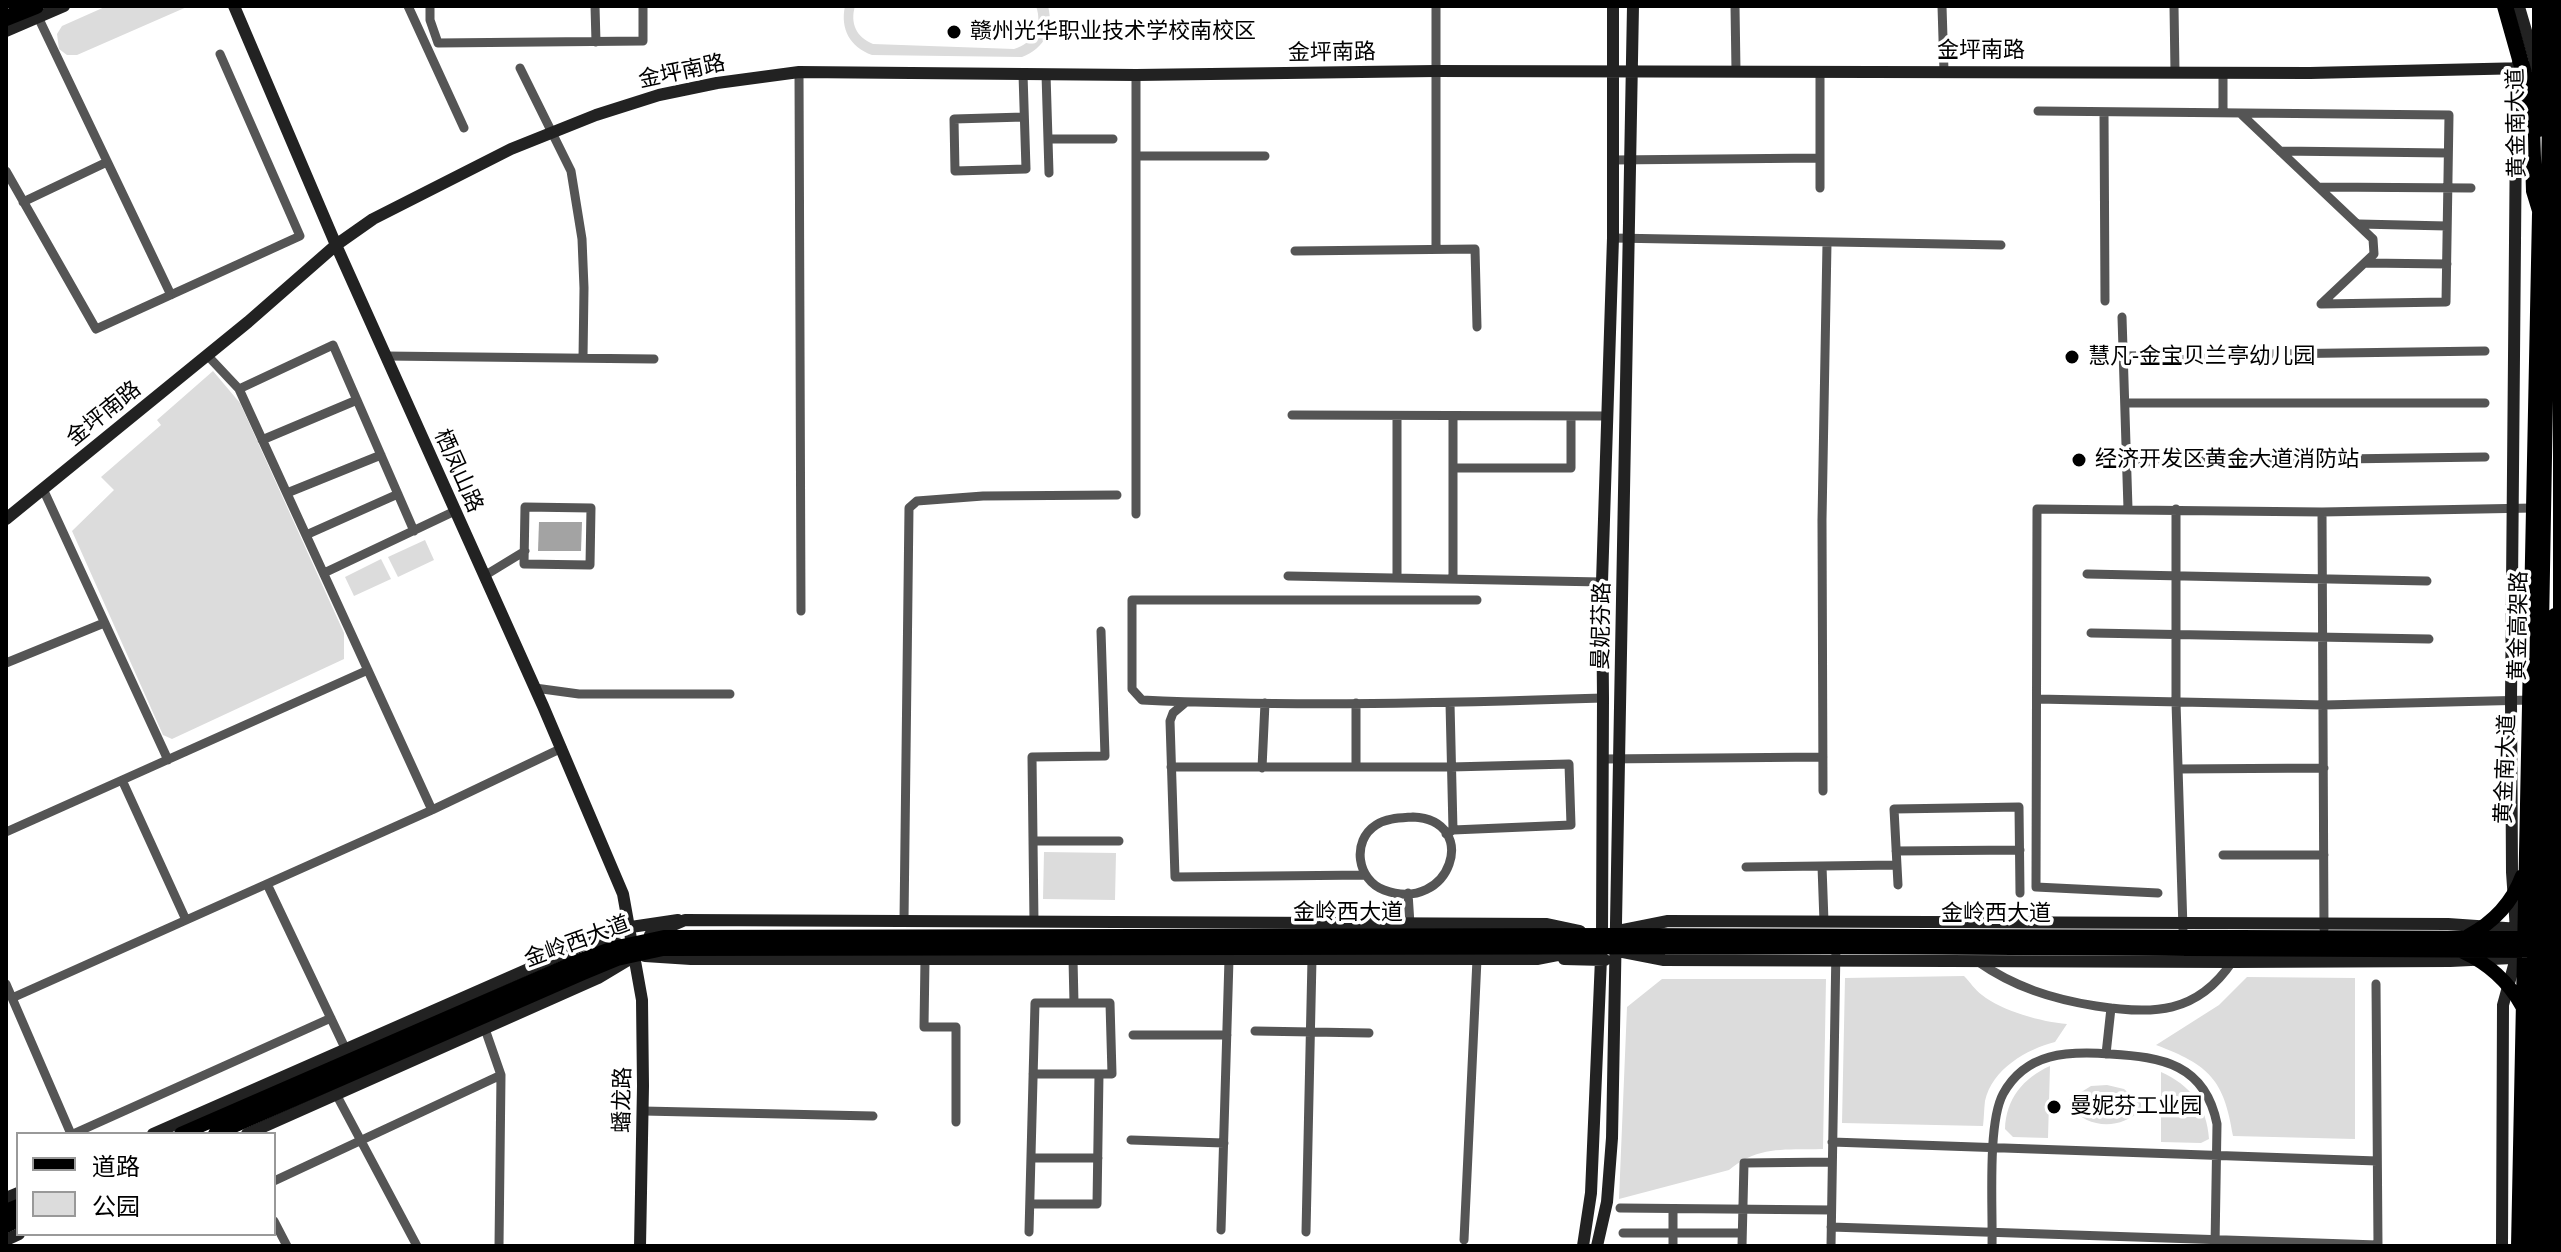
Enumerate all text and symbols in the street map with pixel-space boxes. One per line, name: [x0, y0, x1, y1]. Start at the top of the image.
place label: 赣州光华职业技术学校南校区: [970, 19, 1256, 45]
marker: 赣州光华职业技术学校南校区: [945, 23, 963, 41]
street label: 金坪南路: [1937, 38, 2025, 64]
street label: 金坪南路: [1288, 39, 1376, 67]
street label: 金坪南路: [636, 50, 728, 94]
street label: 黄金南大道: [2503, 68, 2531, 178]
place label: 慧凡-金宝贝兰亭幼儿园: [2088, 344, 2315, 370]
marker: 慧凡-金宝贝兰亭幼儿园: [2063, 348, 2081, 366]
street label: 金坪南路: [61, 376, 147, 452]
street label: 栖凤山路: [428, 425, 488, 517]
place label: 经济开发区黄金大道消防站: [2095, 447, 2359, 473]
marker: 经济开发区黄金大道消防站: [2070, 451, 2088, 469]
street label: 黄金高架路: [2505, 571, 2533, 681]
street label: 曼妮芬路: [1588, 582, 1616, 670]
street label: 黄金南大道: [2491, 714, 2521, 824]
street label: 金岭西大道: [1293, 900, 1403, 926]
street label: 金岭西大道: [1941, 901, 2051, 927]
street label: 金岭西大道: [521, 911, 633, 973]
street label: 蟠龙路: [609, 1067, 637, 1133]
place label: 曼妮芬工业园: [2070, 1094, 2202, 1120]
marker: 曼妮芬工业园: [2045, 1098, 2063, 1116]
legend: [16, 1132, 276, 1236]
text: 道路: [92, 1149, 140, 1182]
text: 公园: [92, 1189, 140, 1222]

